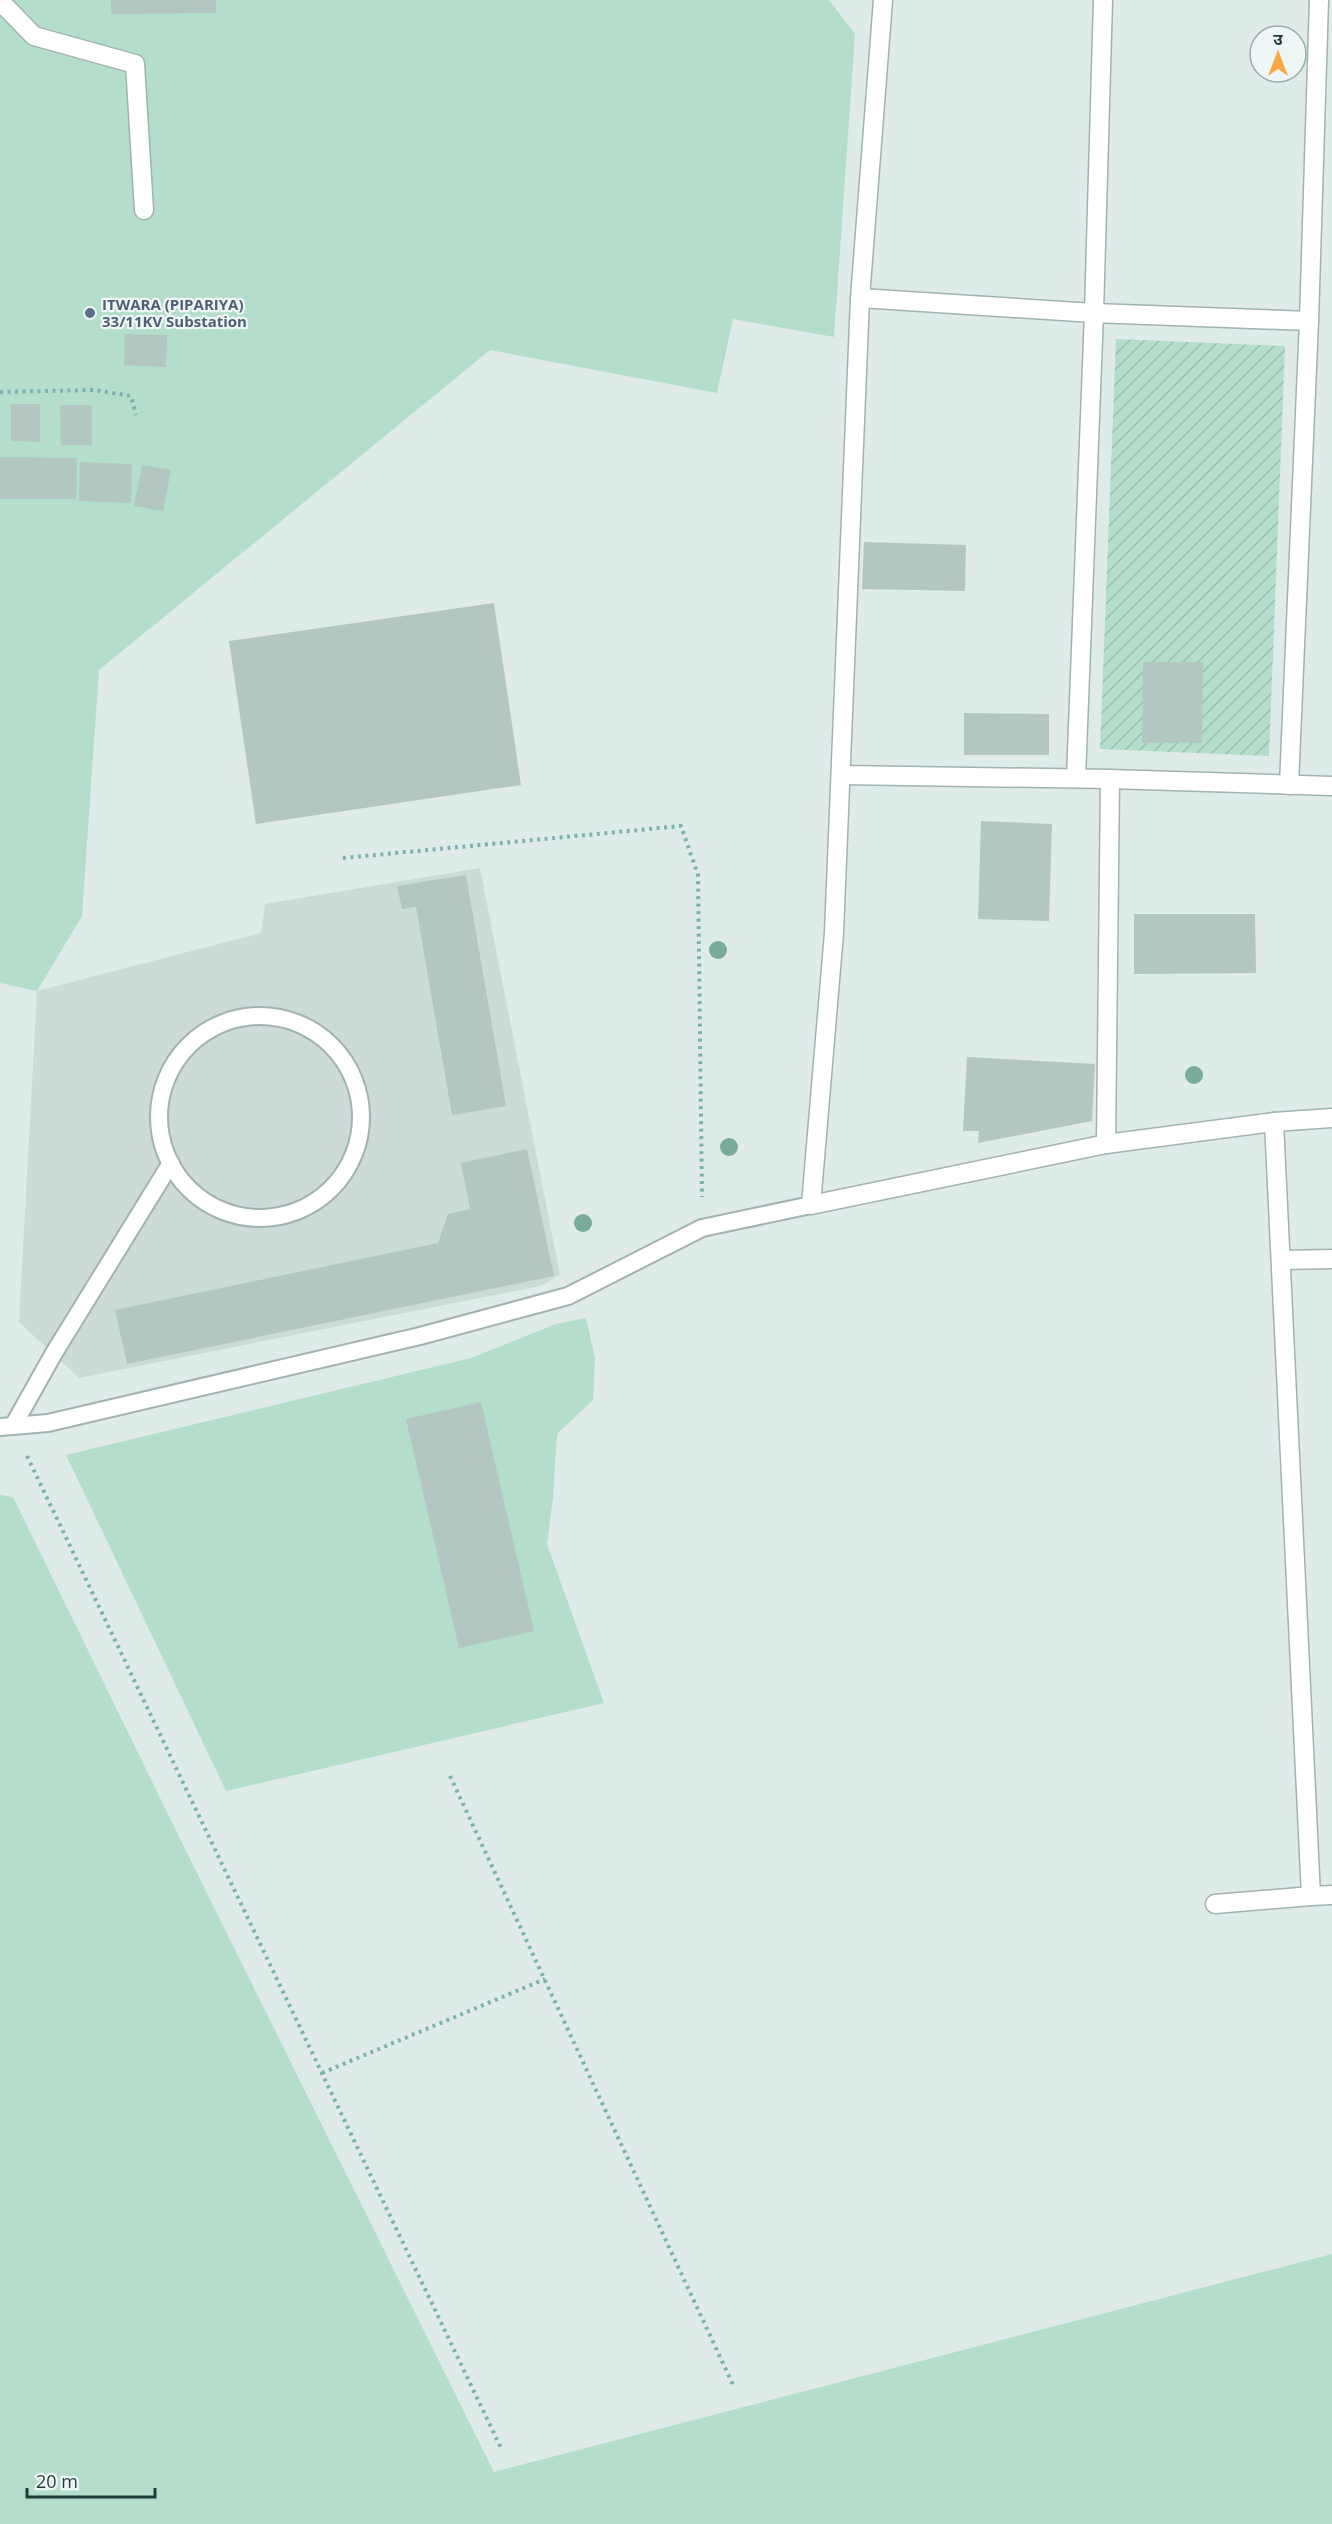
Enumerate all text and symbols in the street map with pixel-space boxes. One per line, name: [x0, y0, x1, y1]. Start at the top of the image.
north arrow: [1248, 24, 1308, 84]
text: उ: [1273, 28, 1283, 50]
place label: ITWARA (PIPARIYA) 33/11KV Substation: [102, 294, 247, 331]
marker: ITWARA (PIPARIYA) 33/11KV Substation: [83, 306, 97, 320]
scale bar: [27, 2461, 154, 2499]
text: 20 m: [36, 2469, 78, 2493]

